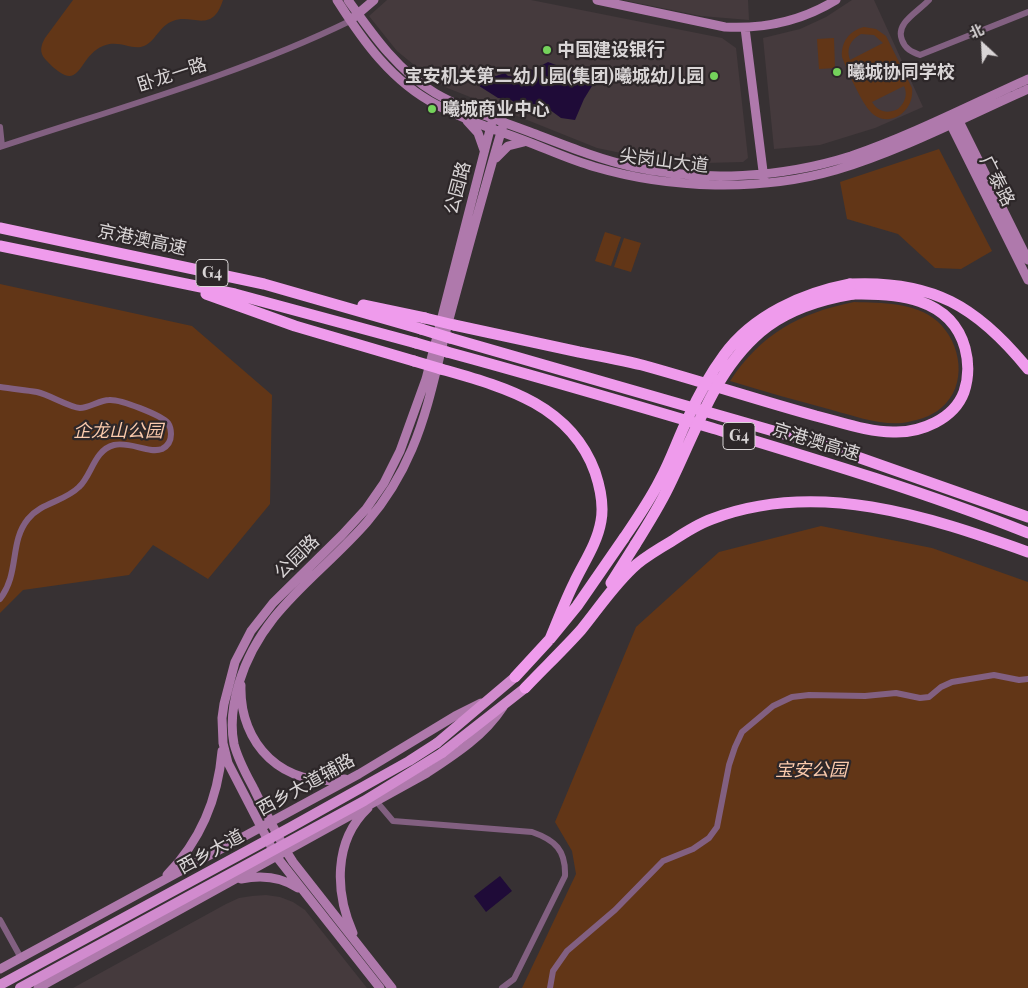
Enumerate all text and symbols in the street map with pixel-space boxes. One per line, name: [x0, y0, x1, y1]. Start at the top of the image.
text: 北: [966, 19, 987, 43]
north arrow: [958, 20, 1008, 70]
place label: 中国建设银行: [557, 39, 665, 61]
marker: 中国建设银行: [541, 44, 553, 56]
street label: 卧龙一路: [134, 54, 210, 96]
place label: 曦城协同学校: [847, 61, 955, 83]
place label: 宝安机关第二幼儿园(集团)曦城幼儿园: [405, 65, 704, 87]
marker: 曦城协同学校: [831, 66, 843, 78]
marker: 宝安机关第二幼儿园(集团)曦城幼儿园: [708, 70, 720, 82]
place label: 曦城商业中心: [442, 98, 550, 120]
marker: 曦城商业中心: [426, 103, 438, 115]
street label: 尖岗山大道: [618, 145, 710, 177]
street label: 广泰路: [975, 152, 1019, 210]
street label: 公园路: [441, 159, 475, 217]
street label: 京港澳高速: [96, 220, 188, 260]
road number: G4: [196, 260, 228, 286]
street label: 京港澳高速: [770, 419, 862, 465]
park label: 企龙山公园: [73, 420, 163, 442]
road number: G4: [723, 422, 755, 450]
street label: 公园路: [270, 530, 324, 584]
street label: 西乡大道辅路: [254, 749, 358, 821]
park label: 宝安公园: [775, 759, 847, 781]
street label: 西乡大道: [174, 825, 248, 879]

